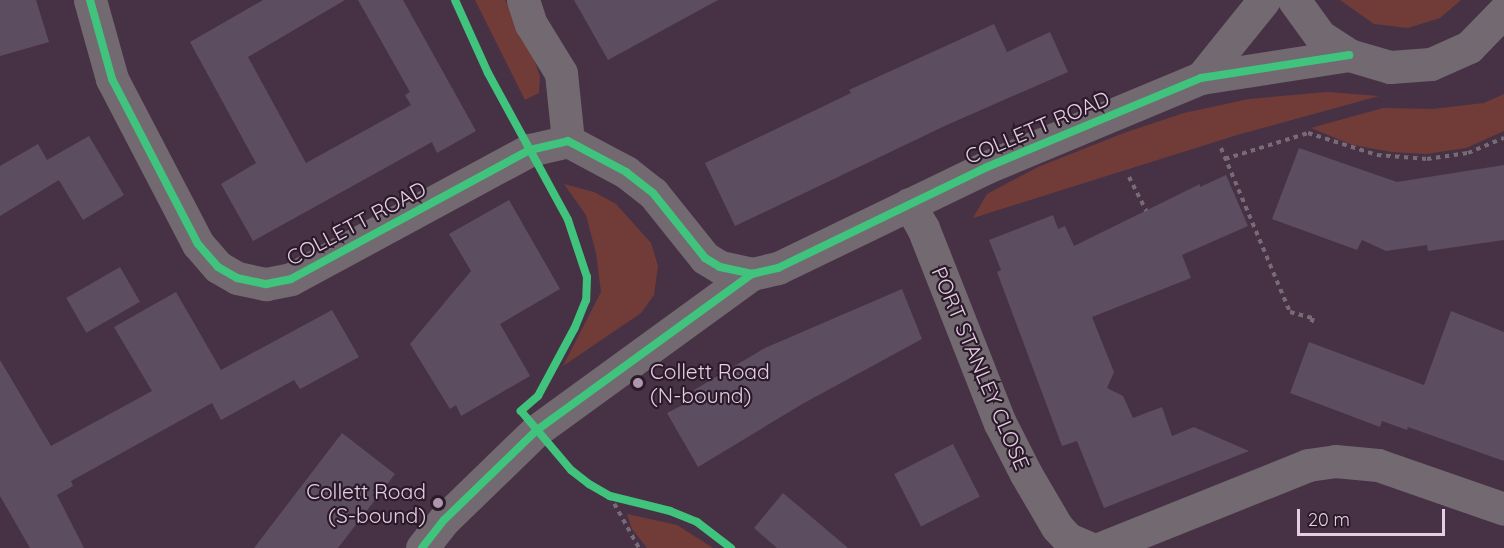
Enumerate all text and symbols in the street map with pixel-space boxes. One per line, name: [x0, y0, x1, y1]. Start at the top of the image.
street label: COLLETT ROAD: [961, 85, 1113, 169]
street label: COLLETT ROAD: [282, 176, 430, 270]
street label: PORT STANLEY CLOSE: [927, 263, 1035, 473]
place label: Collett Road (N-bound): [650, 358, 770, 408]
marker: Collett Road (N-bound): [631, 376, 645, 390]
place label: Collett Road (S-bound): [306, 478, 426, 528]
marker: Collett Road (S-bound): [431, 496, 445, 510]
scale bar: [1300, 497, 1448, 535]
text: 20 m: [1308, 508, 1350, 531]

